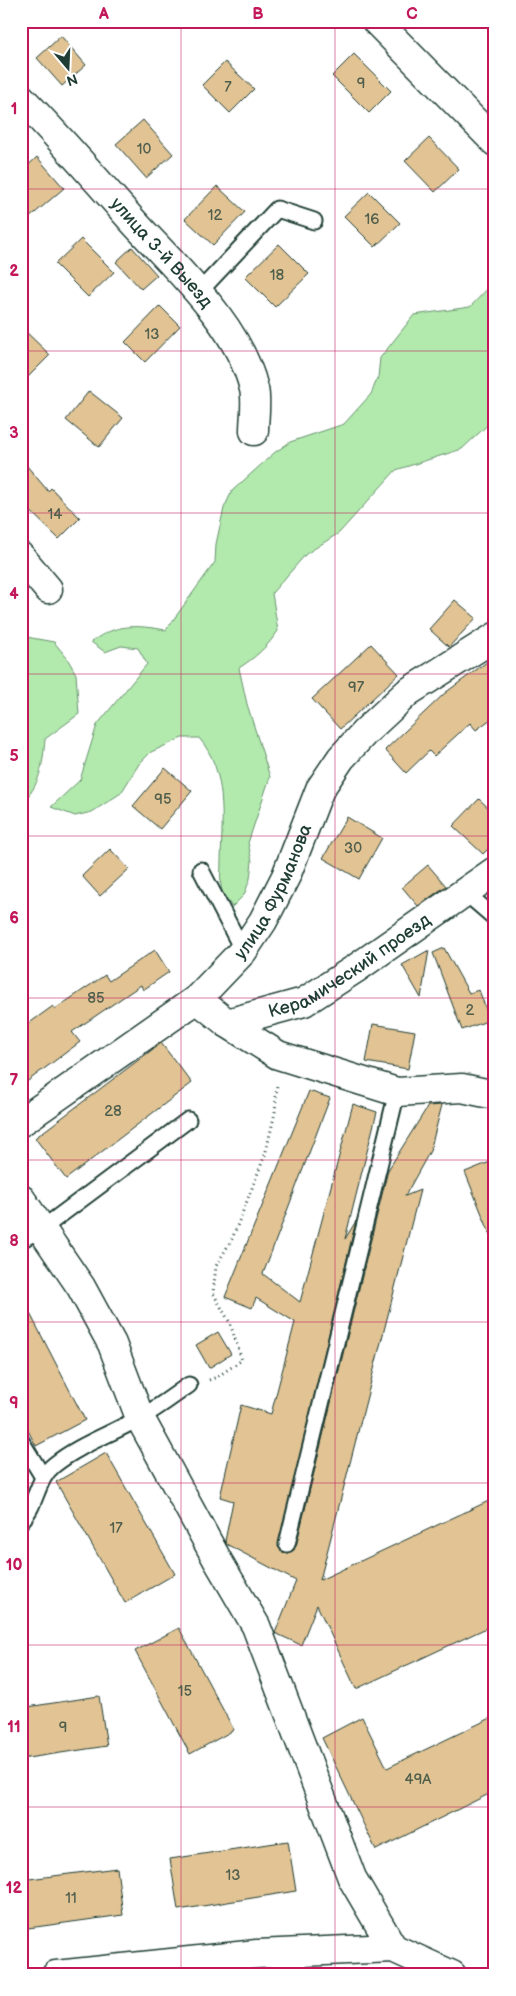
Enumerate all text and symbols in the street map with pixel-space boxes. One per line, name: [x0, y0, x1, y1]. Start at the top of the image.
text: A: [98, 5, 109, 24]
text: B: [252, 5, 264, 24]
text: C: [406, 5, 418, 24]
north arrow: [42, 42, 92, 92]
text: N: [64, 70, 80, 90]
house number: 9: [357, 74, 365, 93]
house number: 7: [224, 78, 232, 97]
text: 1: [11, 100, 17, 119]
house number: 10: [137, 140, 151, 159]
street label: улица 3-й Выезд: [106, 193, 217, 312]
house number: 12: [208, 206, 222, 225]
house number: 16: [365, 210, 379, 229]
text: 2: [9, 262, 19, 281]
house number: 18: [270, 266, 285, 285]
house number: 13: [144, 325, 160, 344]
text: 3: [9, 424, 19, 443]
house number: 14: [48, 505, 62, 524]
text: 4: [9, 585, 19, 604]
house number: 97: [348, 678, 365, 697]
text: 5: [9, 747, 19, 766]
house number: 95: [154, 790, 172, 809]
street label: улица Фурманова: [230, 821, 316, 964]
house number: 30: [344, 839, 362, 858]
text: 6: [9, 909, 19, 928]
street label: Керамический проезд: [266, 909, 434, 1022]
house number: 85: [87, 989, 105, 1008]
house number: 2: [466, 1001, 475, 1020]
text: 7: [10, 1071, 19, 1090]
house number: 28: [104, 1102, 122, 1121]
text: 8: [9, 1232, 19, 1251]
text: 9: [9, 1394, 19, 1413]
house number: 17: [109, 1519, 123, 1538]
text: 10: [6, 1556, 22, 1575]
house number: 15: [178, 1682, 192, 1701]
text: 11: [7, 1718, 21, 1737]
house number: 9: [59, 1718, 67, 1737]
house number: 49А: [405, 1770, 432, 1789]
house number: 13: [225, 1866, 241, 1885]
text: 12: [6, 1879, 23, 1898]
house number: 11: [65, 1889, 77, 1908]

